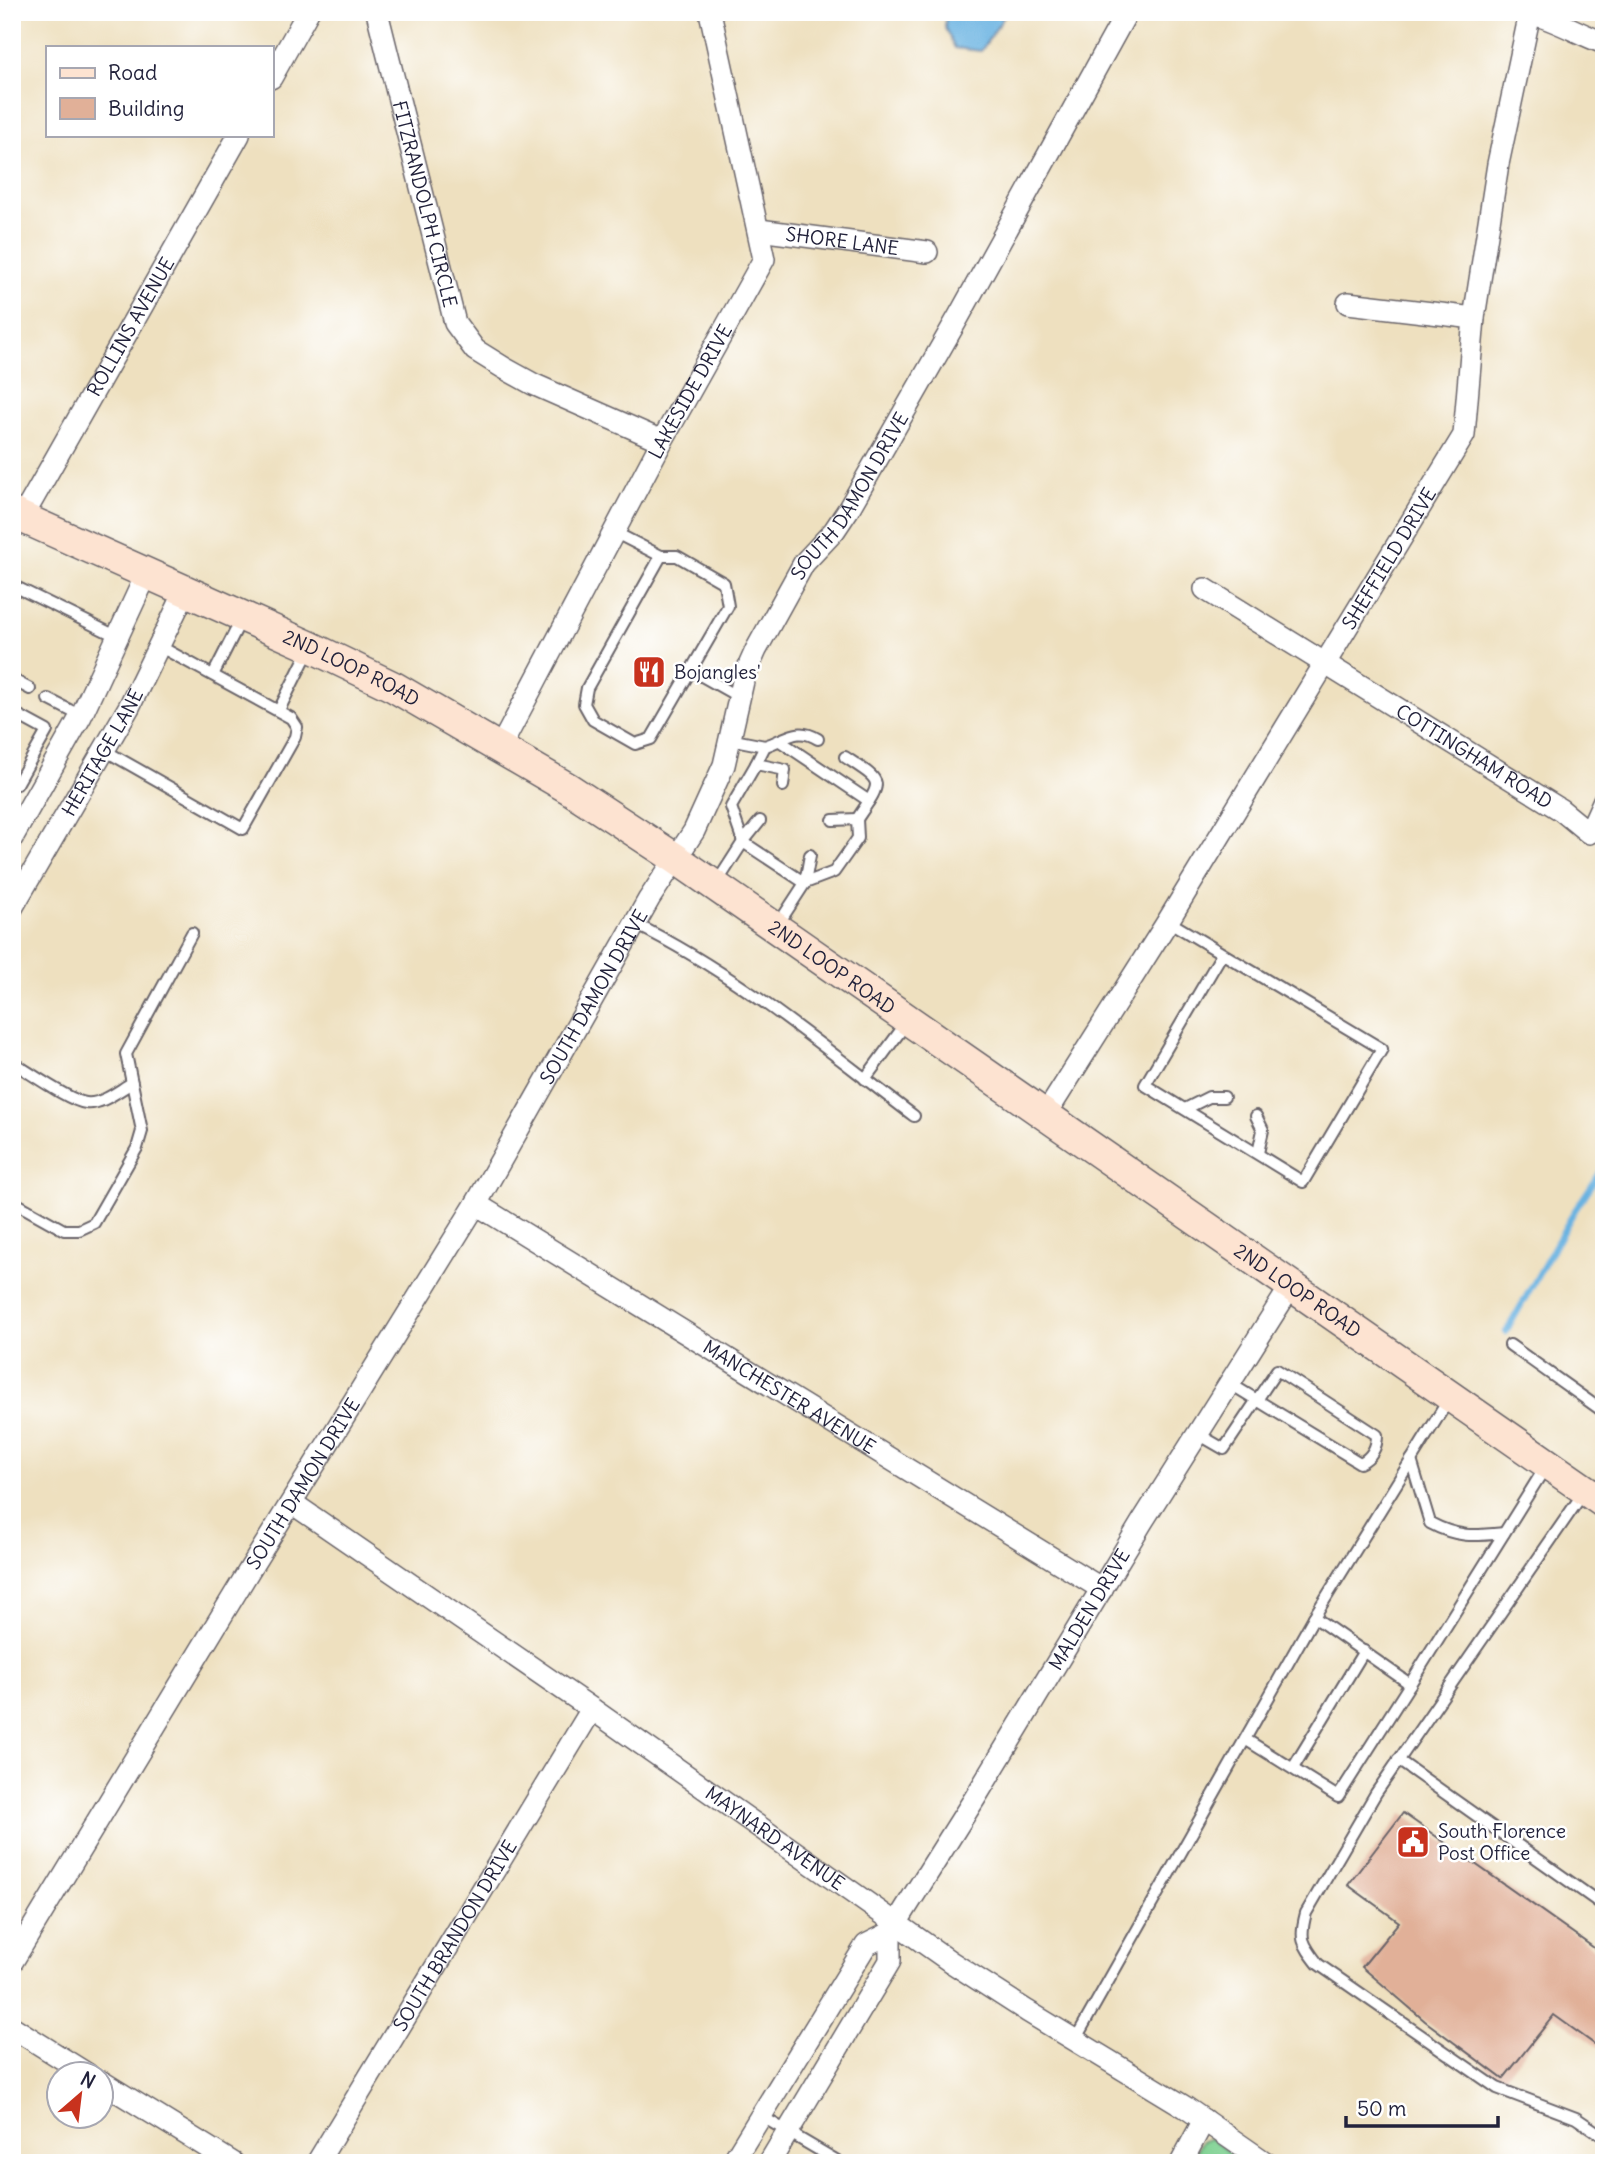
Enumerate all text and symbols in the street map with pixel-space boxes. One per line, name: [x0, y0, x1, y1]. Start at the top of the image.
legend: [46, 46, 273, 136]
text: Road: [108, 59, 157, 86]
text: Building: [108, 95, 184, 122]
street label: FITZRANDOLPH CIRCLE: [388, 98, 463, 310]
street label: SHORE LANE: [784, 222, 900, 260]
street label: ROLLINS AVENUE: [82, 253, 179, 400]
street label: LAKESIDE DRIVE: [643, 320, 737, 463]
street label: SOUTH DAMON DRIVE: [785, 408, 913, 584]
street label: SHEFFIELD DRIVE: [1337, 483, 1441, 634]
street label: 2ND LOOP ROAD: [279, 624, 424, 711]
restaurant icon: Bojangles': [630, 653, 668, 691]
place label: Bojangles': [674, 660, 761, 684]
street label: HERITAGE LANE: [56, 685, 148, 820]
street label: COTTINGHAM ROAD: [1392, 699, 1557, 814]
street label: SOUTH DAMON DRIVE: [535, 905, 653, 1088]
street label: 2ND LOOP ROAD: [764, 915, 900, 1019]
street label: 2ND LOOP ROAD: [1230, 1238, 1366, 1343]
street label: MANCHESTER AVENUE: [699, 1335, 880, 1459]
street label: SOUTH DAMON DRIVE: [241, 1393, 365, 1574]
street label: MALDEN DRIVE: [1043, 1544, 1135, 1674]
street label: MAYNARD AVENUE: [701, 1781, 849, 1895]
place label: South Florence Post Office: [1438, 1819, 1566, 1865]
public building icon: South Florence Post Office: [1394, 1823, 1432, 1861]
street label: SOUTH BRANDON DRIVE: [388, 1836, 522, 2035]
north arrow: [46, 2060, 116, 2130]
text: N: [77, 2066, 99, 2094]
scale bar: [1346, 2084, 1499, 2128]
text: 50 m: [1357, 2095, 1406, 2122]

